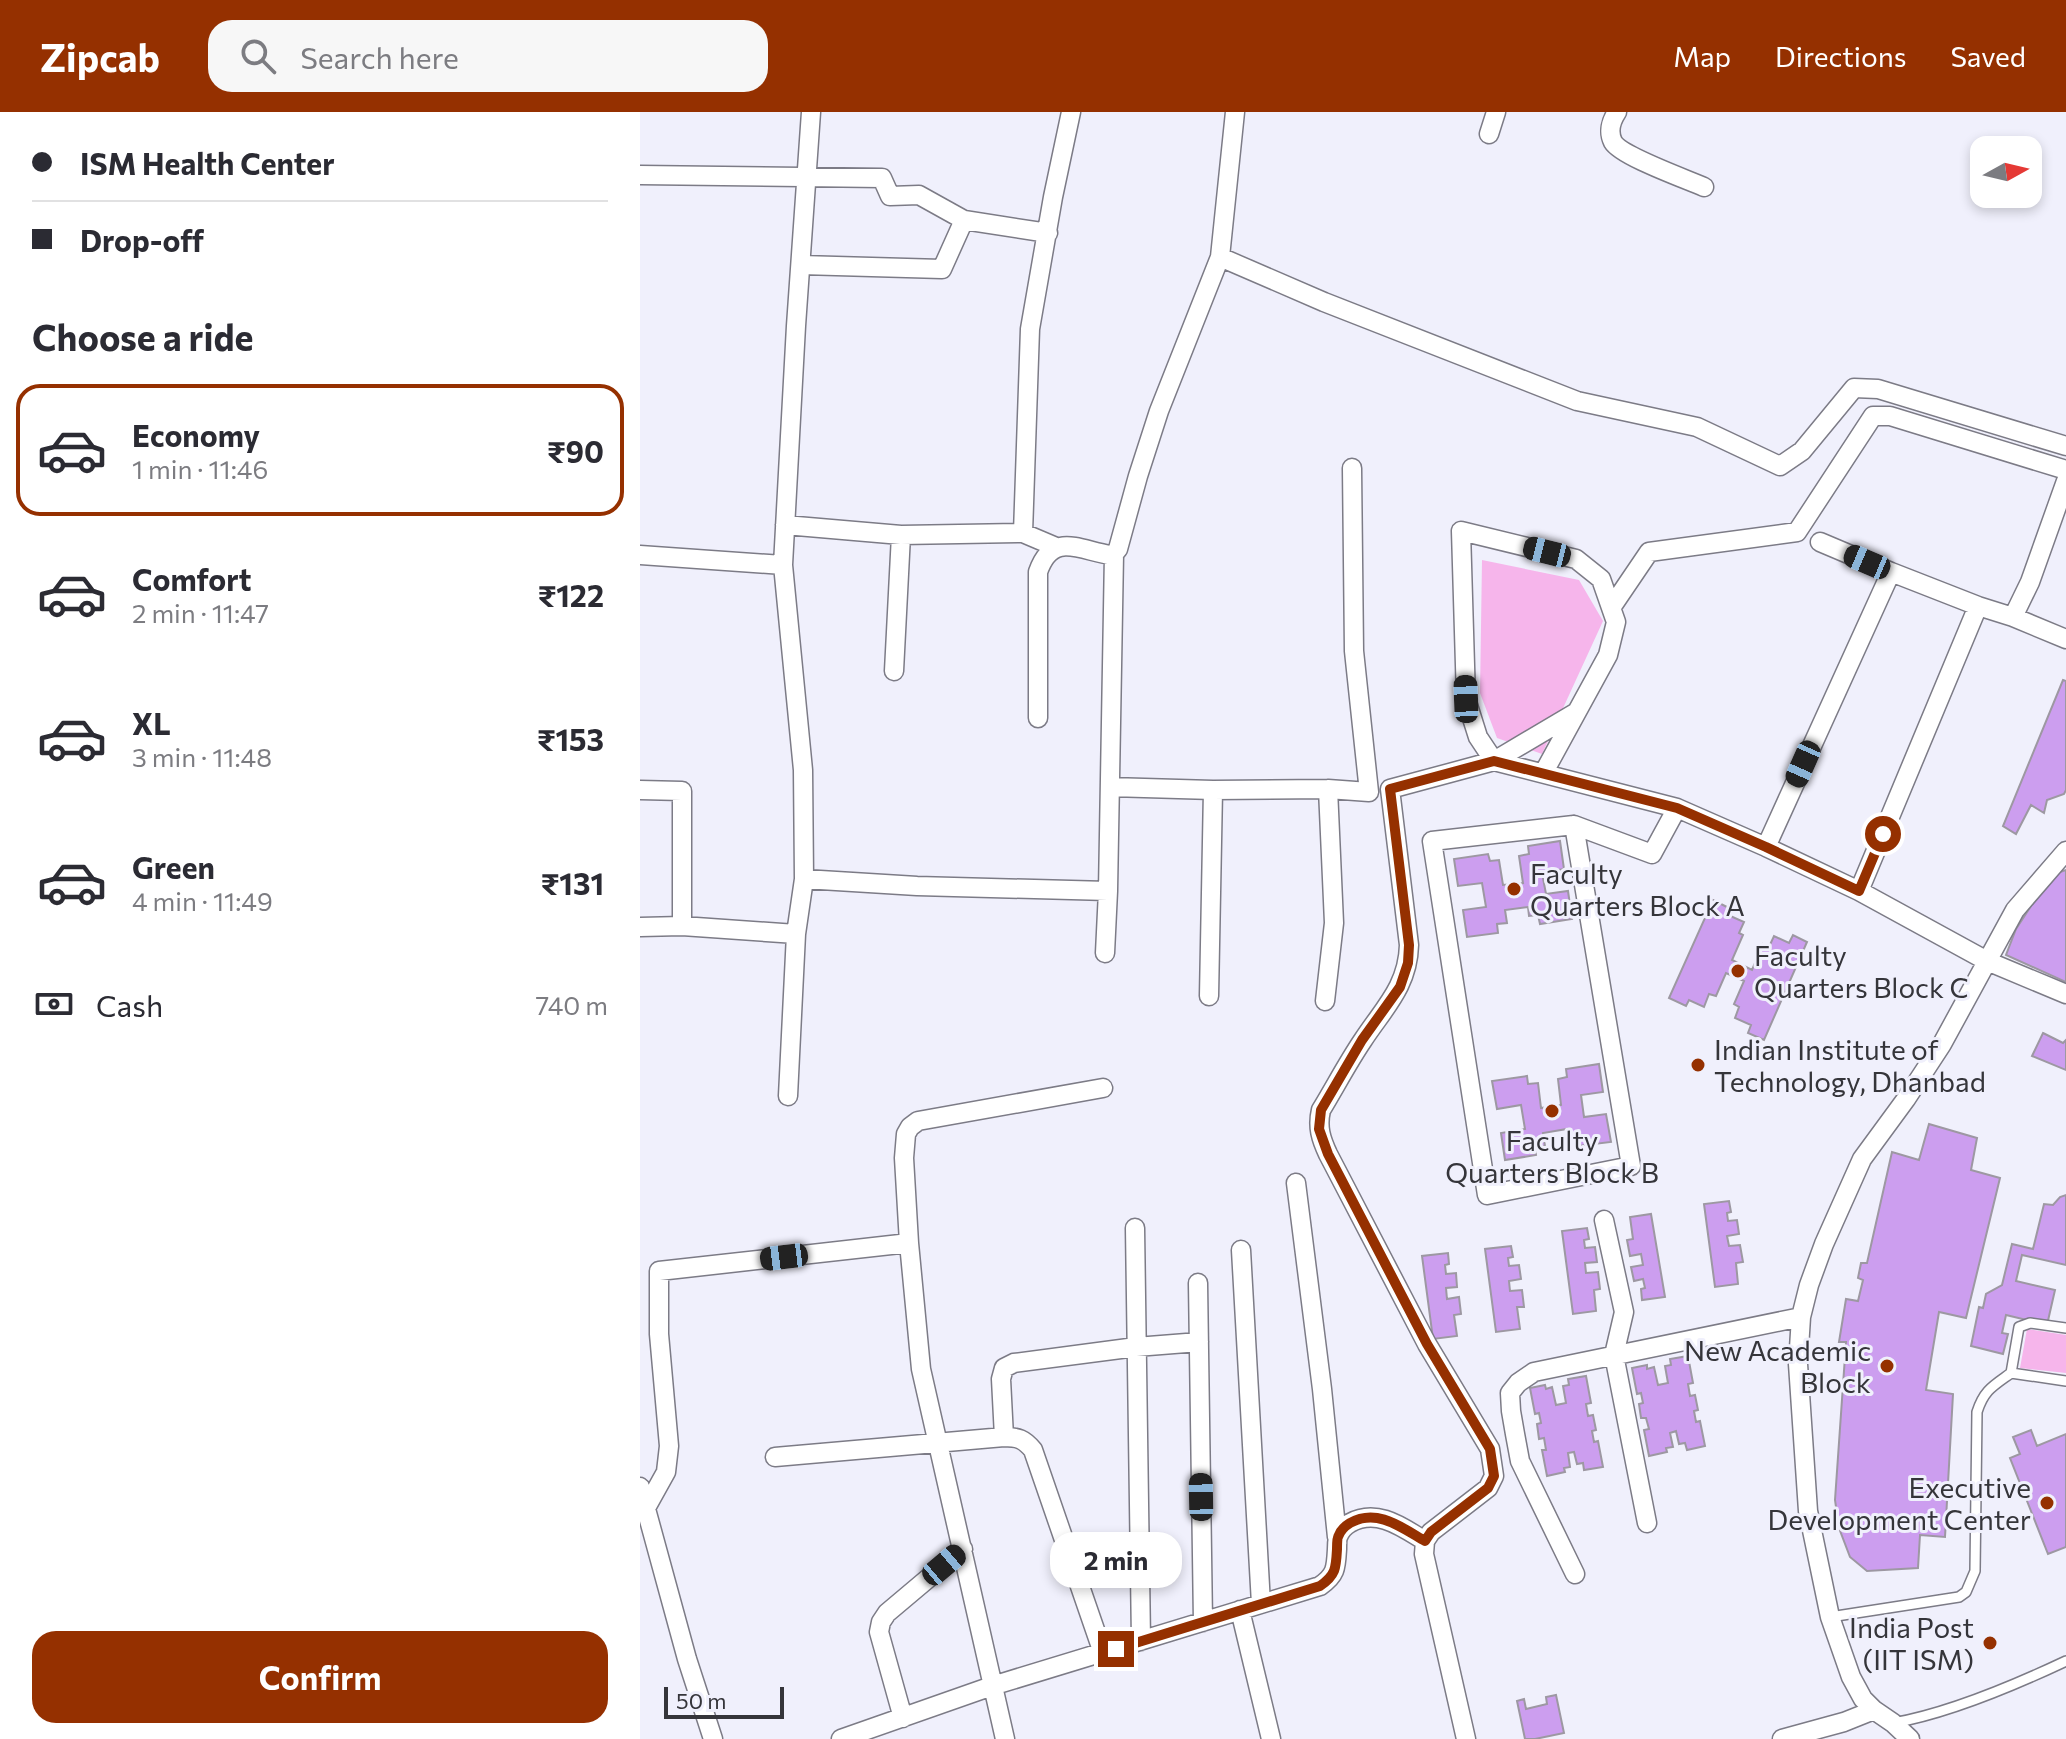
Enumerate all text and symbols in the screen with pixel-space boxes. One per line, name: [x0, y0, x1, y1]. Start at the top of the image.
search box: [208, 20, 768, 92]
text: Zipcab: [40, 33, 160, 80]
icon: search: [236, 34, 280, 78]
text: Search here: [300, 38, 459, 75]
text: Map: [1673, 39, 1731, 73]
text: Directions: [1775, 39, 1906, 73]
text: Saved: [1950, 39, 2026, 73]
north arrow: [1970, 136, 2042, 208]
map controls: [1970, 136, 2042, 208]
text: ISM Health Center: [80, 144, 335, 181]
text: Drop-off: [80, 221, 204, 258]
text: Choose a ride: [32, 314, 253, 358]
icon: car: [36, 414, 108, 486]
text: Economy: [132, 416, 260, 453]
text: ₹90: [547, 432, 604, 469]
text: 1 min · 11:46: [132, 453, 268, 484]
car: [1521, 535, 1573, 569]
car: [1840, 542, 1894, 582]
icon: car: [36, 558, 108, 630]
text: Comfort: [132, 560, 251, 597]
text: ₹122: [538, 576, 604, 613]
text: 2 min · 11:47: [132, 597, 269, 628]
car: [1453, 675, 1479, 723]
icon: car: [36, 702, 108, 774]
text: XL: [132, 704, 171, 741]
text: ₹153: [537, 720, 604, 757]
car: [1782, 737, 1824, 791]
text: 3 min · 11:48: [132, 741, 272, 772]
route start: [1865, 816, 1901, 852]
icon: car: [36, 846, 108, 918]
text: Green: [132, 848, 215, 885]
place label: Faculty Quarters Block A: [1530, 856, 1745, 922]
text: ₹131: [541, 864, 604, 901]
marker: Faculty Quarters Block A: [1505, 880, 1523, 898]
text: 4 min · 11:49: [132, 885, 273, 916]
place label: Faculty Quarters Block C: [1754, 938, 1969, 1004]
marker: Faculty Quarters Block C: [1729, 962, 1747, 980]
icon: cash: [32, 982, 76, 1026]
text: Cash: [96, 986, 163, 1023]
text: 740 m: [536, 989, 608, 1020]
place label: Indian Institute of Technology, Dhanbad: [1714, 1032, 1986, 1098]
marker: Indian Institute of Technology, Dhanbad: [1689, 1056, 1707, 1074]
marker: Faculty Quarters Block B: [1543, 1102, 1561, 1120]
place label: Faculty Quarters Block B: [1445, 1123, 1659, 1189]
car: [759, 1242, 809, 1272]
place label: New Academic Block: [1684, 1333, 1871, 1399]
marker: New Academic Block: [1878, 1357, 1896, 1375]
place label: Executive Development Center: [1768, 1470, 2031, 1536]
car: [1189, 1473, 1213, 1521]
marker: Executive Development Center: [2038, 1494, 2056, 1512]
callout: 2 min: [1050, 1533, 1182, 1589]
car: [918, 1540, 970, 1590]
text: 2 min: [1084, 1544, 1148, 1575]
place label: India Post (IIT ISM): [1849, 1610, 1974, 1676]
button: Confirm: [32, 1631, 608, 1723]
route end: [1098, 1631, 1134, 1667]
marker: India Post (IIT ISM): [1981, 1634, 1999, 1652]
scale bar: [664, 1683, 784, 1719]
text: 50 m: [676, 1687, 726, 1714]

